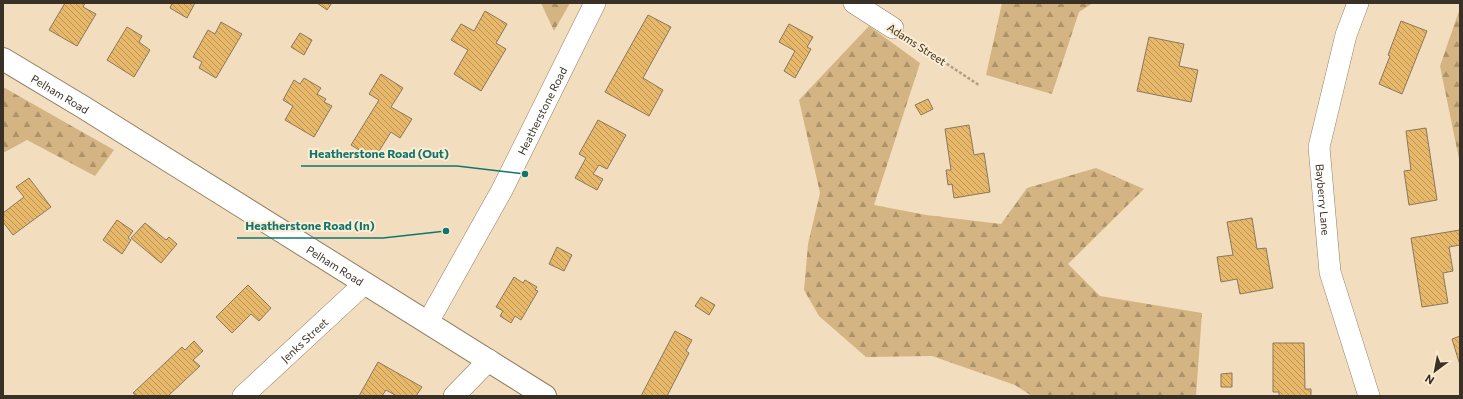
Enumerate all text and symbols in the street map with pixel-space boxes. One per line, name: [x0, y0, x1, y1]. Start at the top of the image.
street label: Adams Street: [885, 20, 949, 68]
street label: Heatherstone Road: [514, 64, 569, 157]
street label: Pelham Road: [29, 71, 92, 116]
callout: Heatherstone Road (Out): [301, 142, 457, 166]
text: Heatherstone Road (Out): [309, 146, 449, 160]
street label: Bayberry Lane: [1314, 163, 1333, 236]
callout: Heatherstone Road (In): [237, 214, 383, 238]
text: Heatherstone Road (In): [245, 218, 375, 232]
street label: Pelham Road: [304, 242, 366, 288]
street label: Jenks Street: [278, 314, 331, 365]
north arrow: [1415, 351, 1455, 391]
text: N: [1422, 372, 1436, 388]

